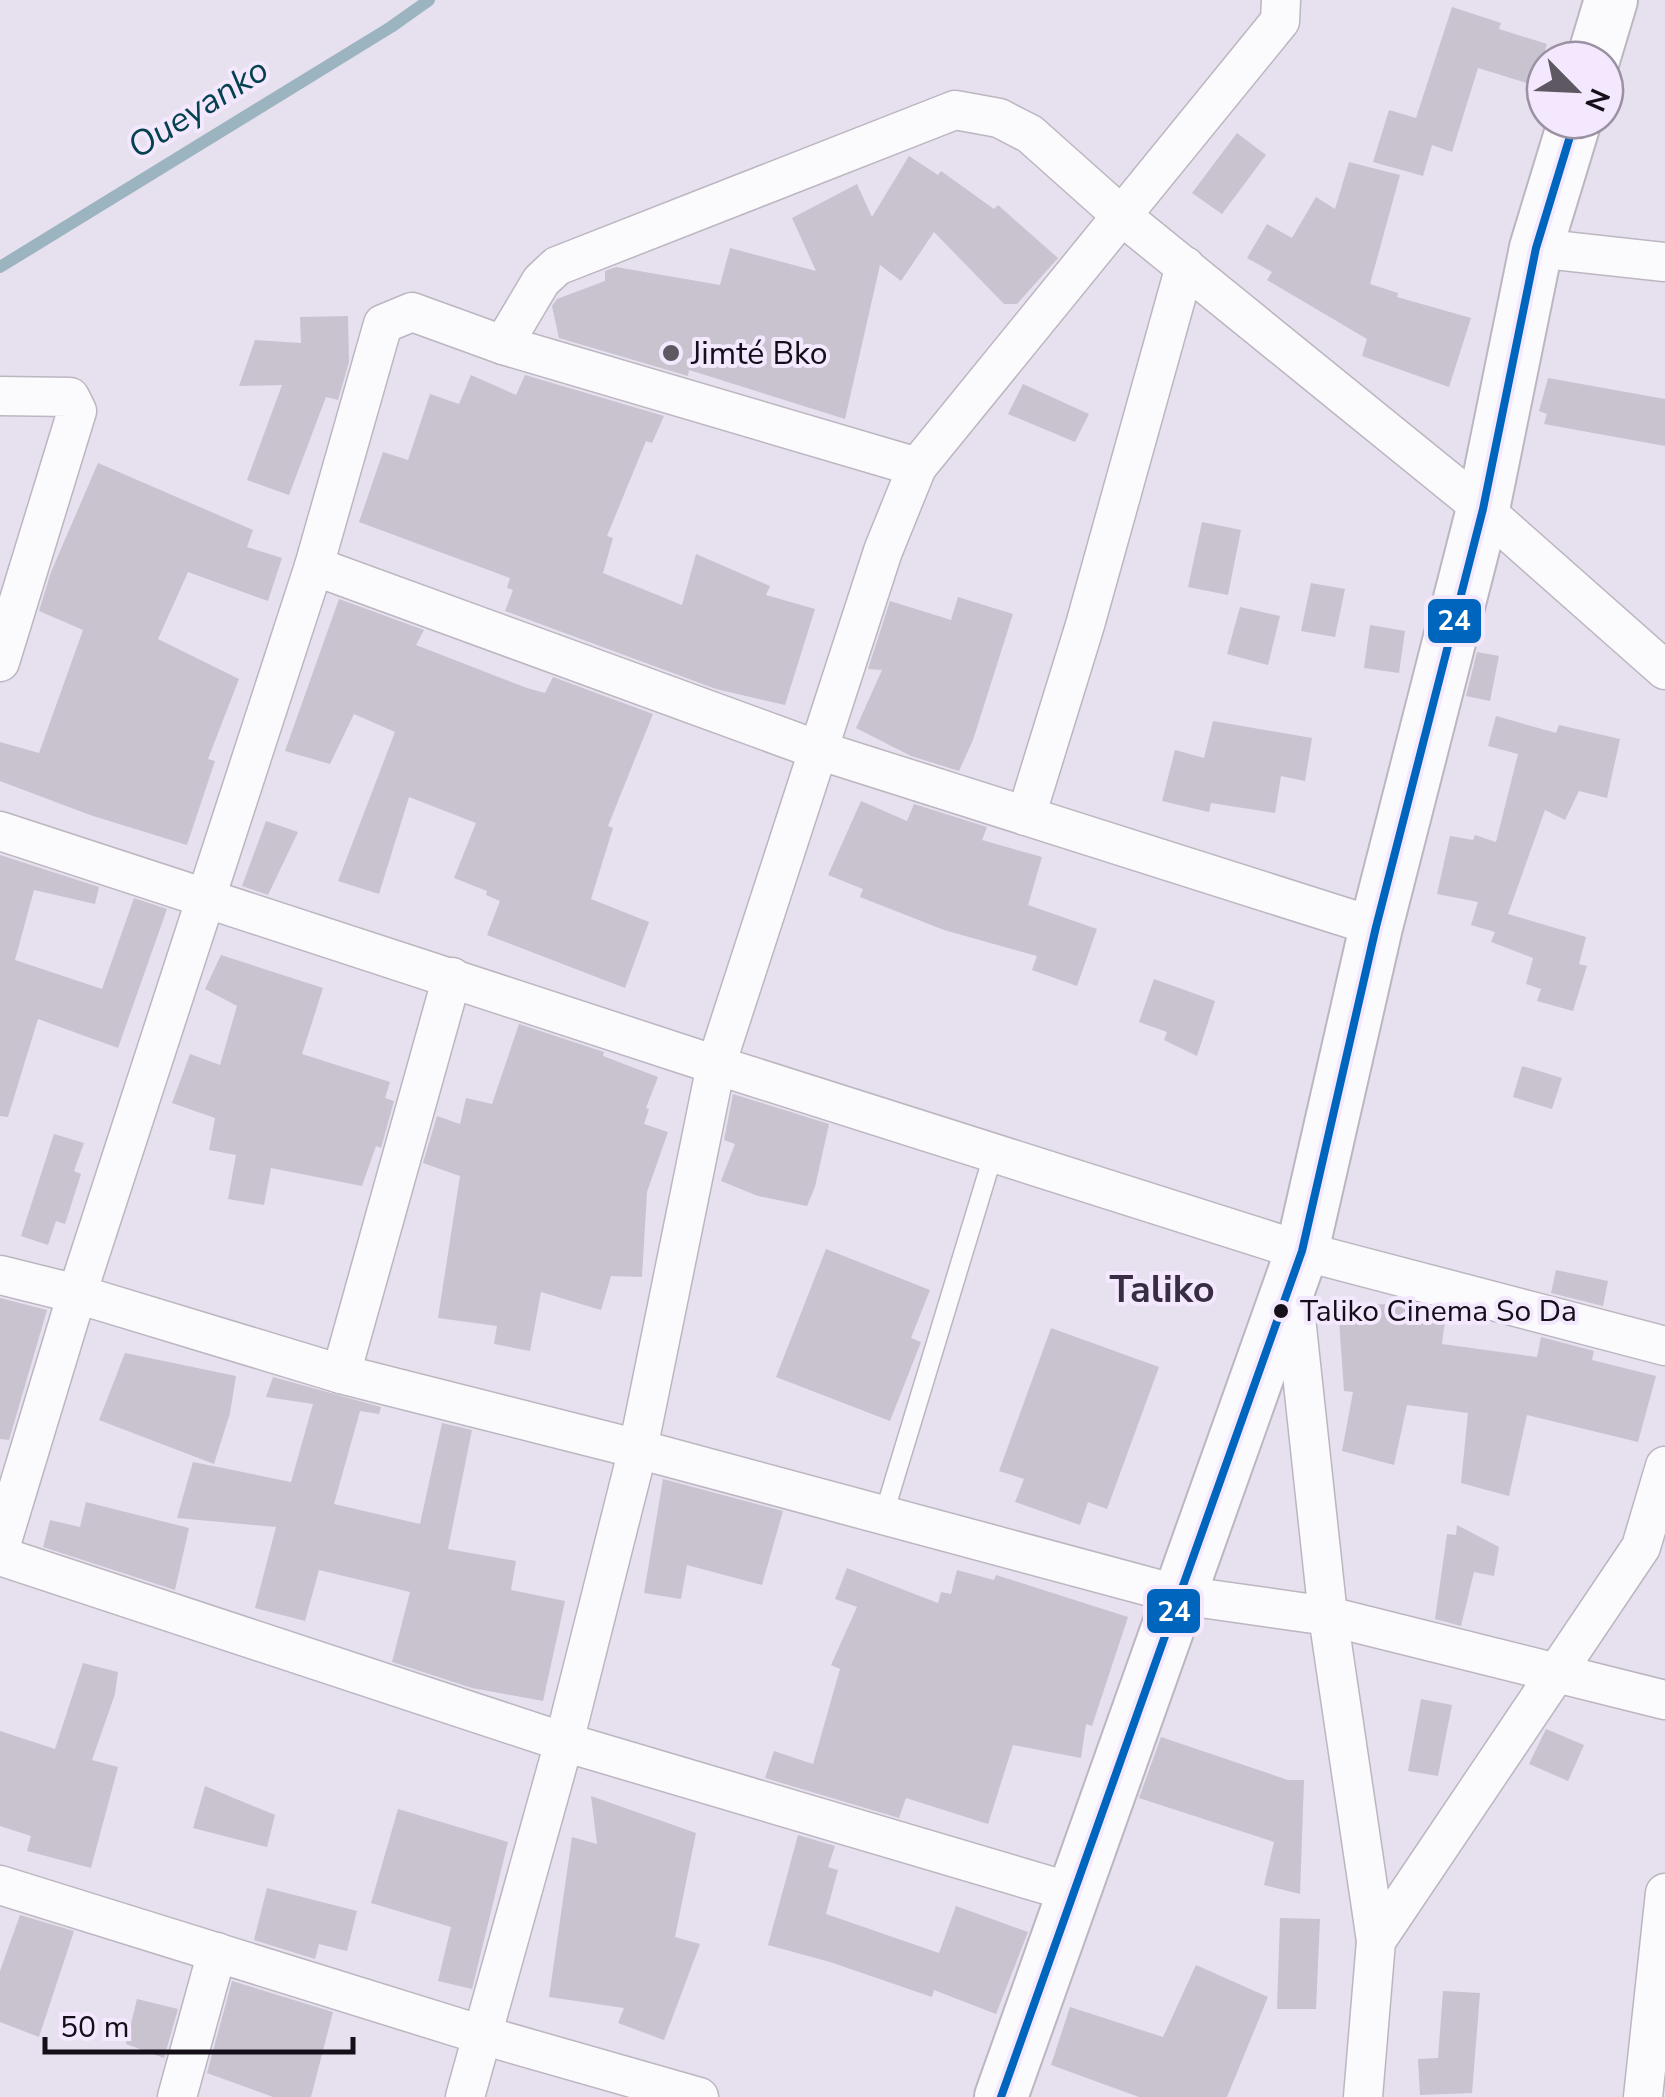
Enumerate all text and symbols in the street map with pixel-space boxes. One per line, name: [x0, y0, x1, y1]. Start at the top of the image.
north arrow: [1525, 40, 1625, 140]
water label: Oueyanko: [119, 46, 277, 170]
text: N: [1575, 82, 1619, 117]
place label: Jimté Bko: [690, 332, 828, 375]
marker: Jimté Bko: [660, 342, 682, 364]
line badge: 24: [1426, 597, 1483, 645]
text: 24: [1437, 602, 1471, 640]
district label: Taliko: [1109, 1264, 1215, 1315]
place label: Taliko Cinema So Da: [1300, 1291, 1577, 1332]
marker: Taliko Cinema So Da: [1271, 1301, 1291, 1321]
line badge: 24: [1145, 1587, 1202, 1635]
text: 24: [1157, 1593, 1191, 1631]
scale bar: [45, 1992, 352, 2054]
text: 50 m: [60, 2007, 129, 2048]

